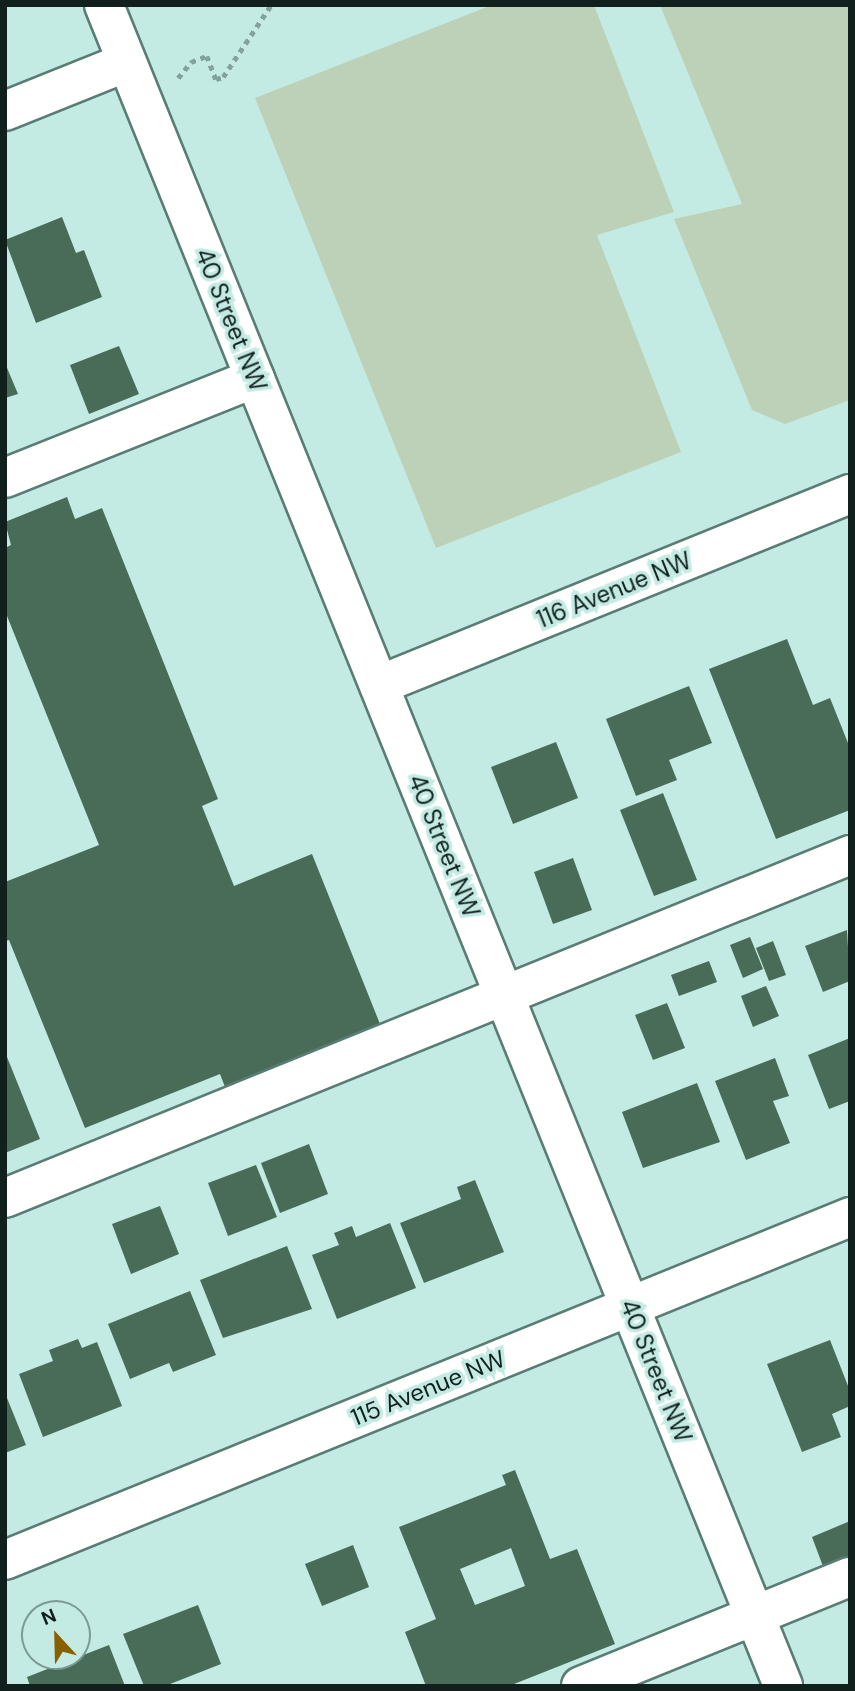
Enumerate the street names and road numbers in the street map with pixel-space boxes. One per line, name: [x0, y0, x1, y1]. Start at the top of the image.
street label: 40 Street NW: [189, 244, 273, 396]
street label: 116 Avenue NW: [532, 546, 696, 634]
street label: 40 Street NW: [402, 770, 486, 922]
street label: 40 Street NW: [614, 1295, 698, 1447]
street label: 115 Avenue NW: [347, 1344, 509, 1432]

